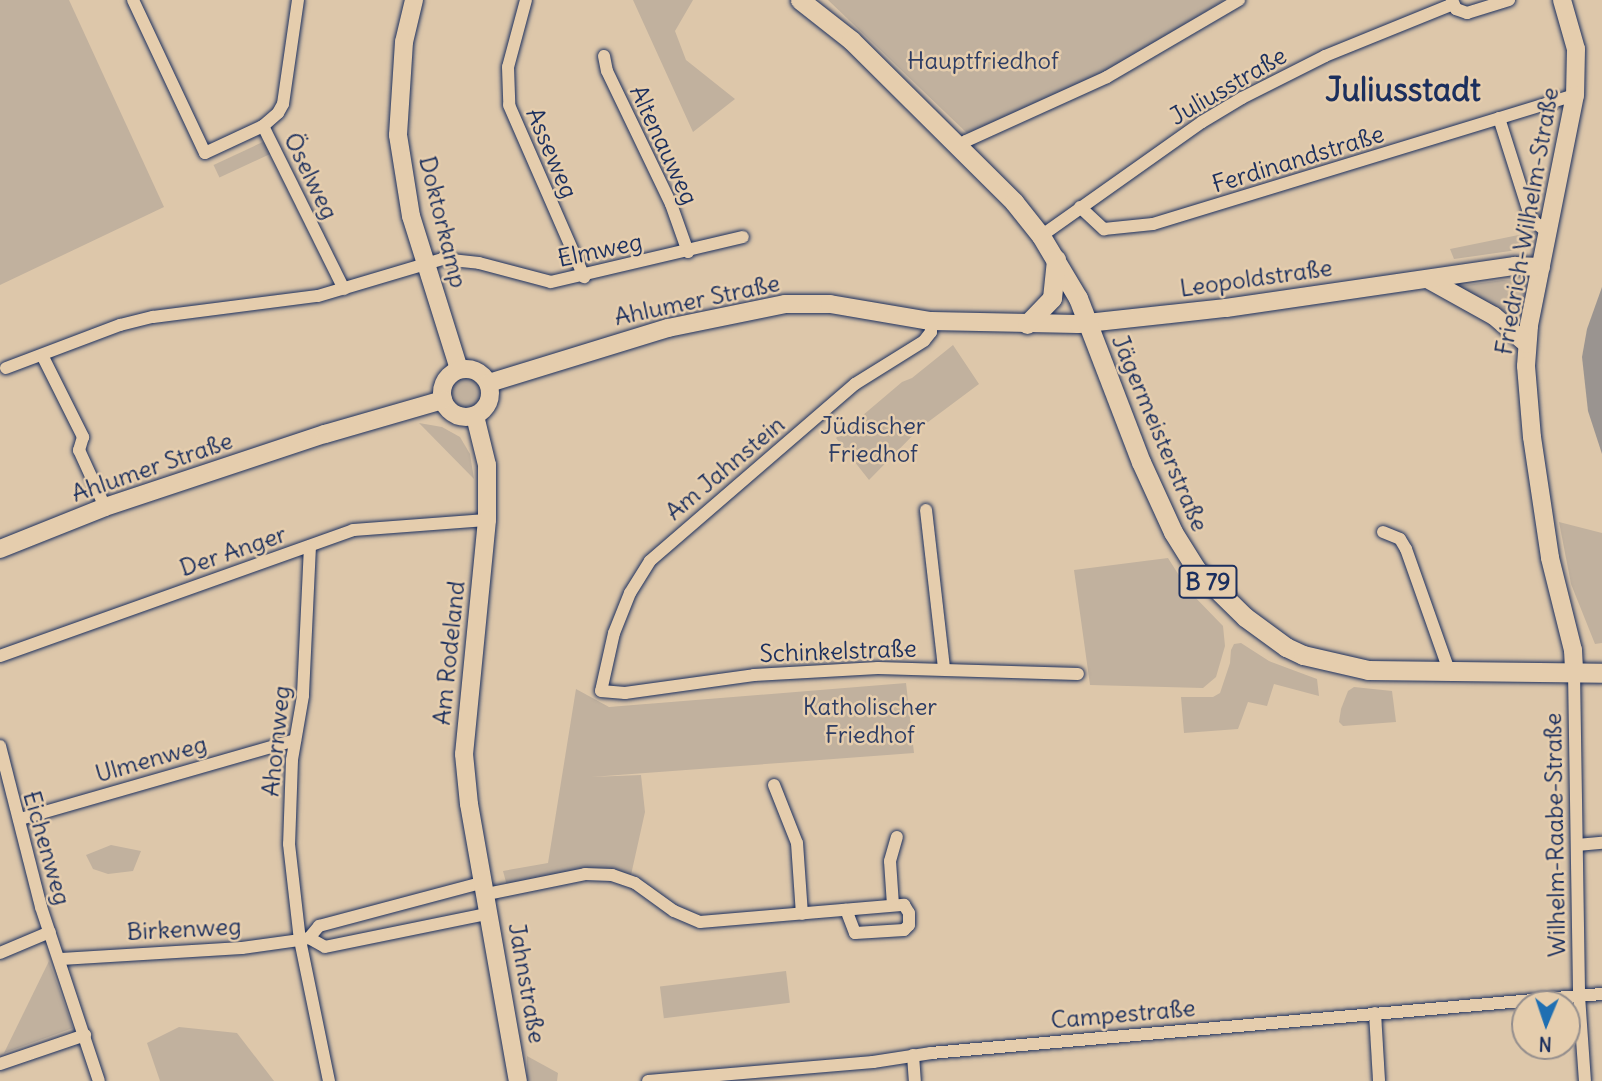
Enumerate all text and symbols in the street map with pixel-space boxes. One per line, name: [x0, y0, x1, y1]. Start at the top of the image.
street label: Juliusstraße: [1164, 41, 1292, 131]
park label: Hauptfriedhof: [907, 47, 1059, 75]
district label: Juliusstadt: [1325, 71, 1481, 109]
street label: Altenauweg: [624, 81, 704, 209]
street label: Friedrich-Wilhelm-Straße: [1489, 85, 1565, 357]
street label: Asseweg: [520, 103, 584, 203]
street label: Ferdinandstraße: [1209, 119, 1387, 199]
street label: Öselweg: [278, 128, 344, 224]
street label: Doktorkamp: [413, 153, 473, 291]
street label: Elmweg: [555, 227, 645, 273]
street label: Leopoldstraße: [1178, 253, 1334, 303]
street label: Ahlumer Straße: [612, 268, 782, 332]
street label: Jägermeisterstraße: [1106, 330, 1214, 536]
street label: Am Jahnstein: [660, 410, 790, 526]
park label: Jüdischer Friedhof: [820, 412, 926, 468]
street label: Ahlumer Straße: [68, 426, 236, 508]
street label: Der Anger: [176, 519, 290, 583]
road number: B 79: [1178, 562, 1238, 602]
street label: Am Rodeland: [427, 580, 471, 726]
street label: Schinkelstraße: [759, 634, 917, 668]
street label: Ahornweg: [256, 684, 296, 798]
park label: Katholischer Friedhof: [803, 693, 937, 749]
street label: Wilhelm-Raabe-Straße: [1538, 713, 1572, 957]
street label: Ulmenweg: [92, 729, 210, 789]
street label: Eichenweg: [17, 788, 77, 908]
street label: Birkenweg: [126, 912, 242, 946]
street label: Jahnstraße: [502, 921, 552, 1045]
north arrow: [1511, 990, 1581, 1060]
street label: Campestraße: [1049, 993, 1197, 1035]
text: N: [1538, 1032, 1552, 1056]

